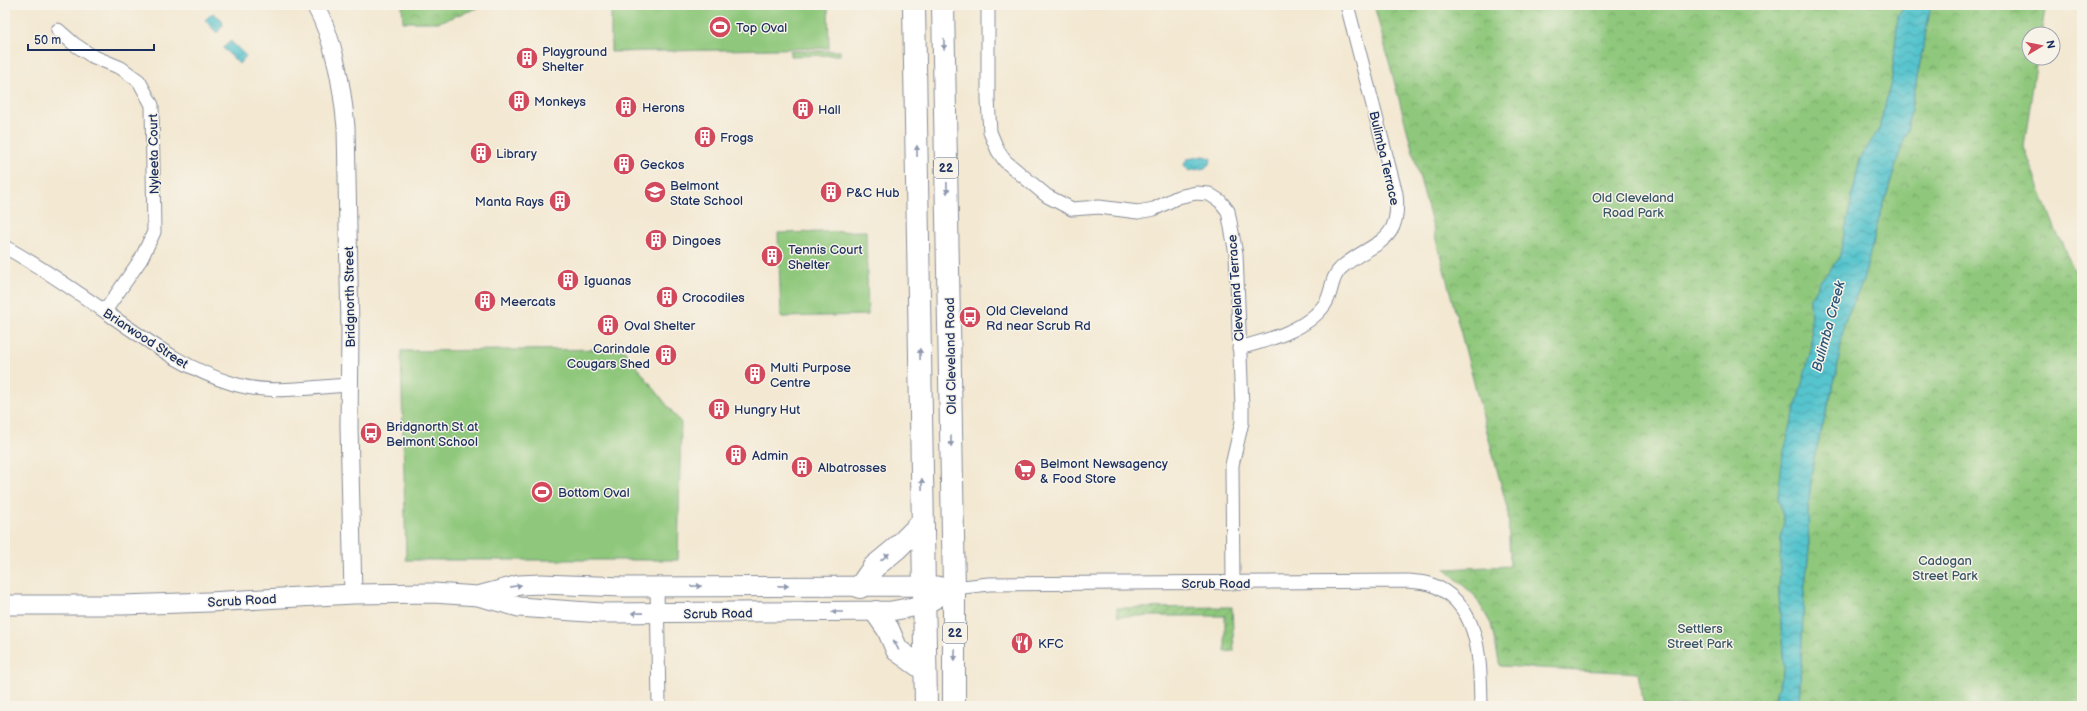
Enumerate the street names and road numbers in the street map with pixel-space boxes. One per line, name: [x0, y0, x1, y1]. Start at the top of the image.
street label: Bulimba Terrace: [1365, 110, 1403, 207]
street label: Nyleeta Court: [145, 113, 163, 195]
road number: 22: [934, 158, 958, 178]
street label: Cleveland Terrace: [1224, 234, 1248, 342]
street label: Bridgnorth Street: [341, 246, 359, 348]
street label: Old Cleveland Road: [942, 297, 960, 415]
street label: Briarwood Street: [100, 305, 191, 372]
street label: Scrub Road: [1182, 576, 1250, 592]
street label: Scrub Road: [207, 591, 277, 611]
street label: Scrub Road: [683, 605, 753, 623]
road number: 22: [943, 623, 967, 643]

